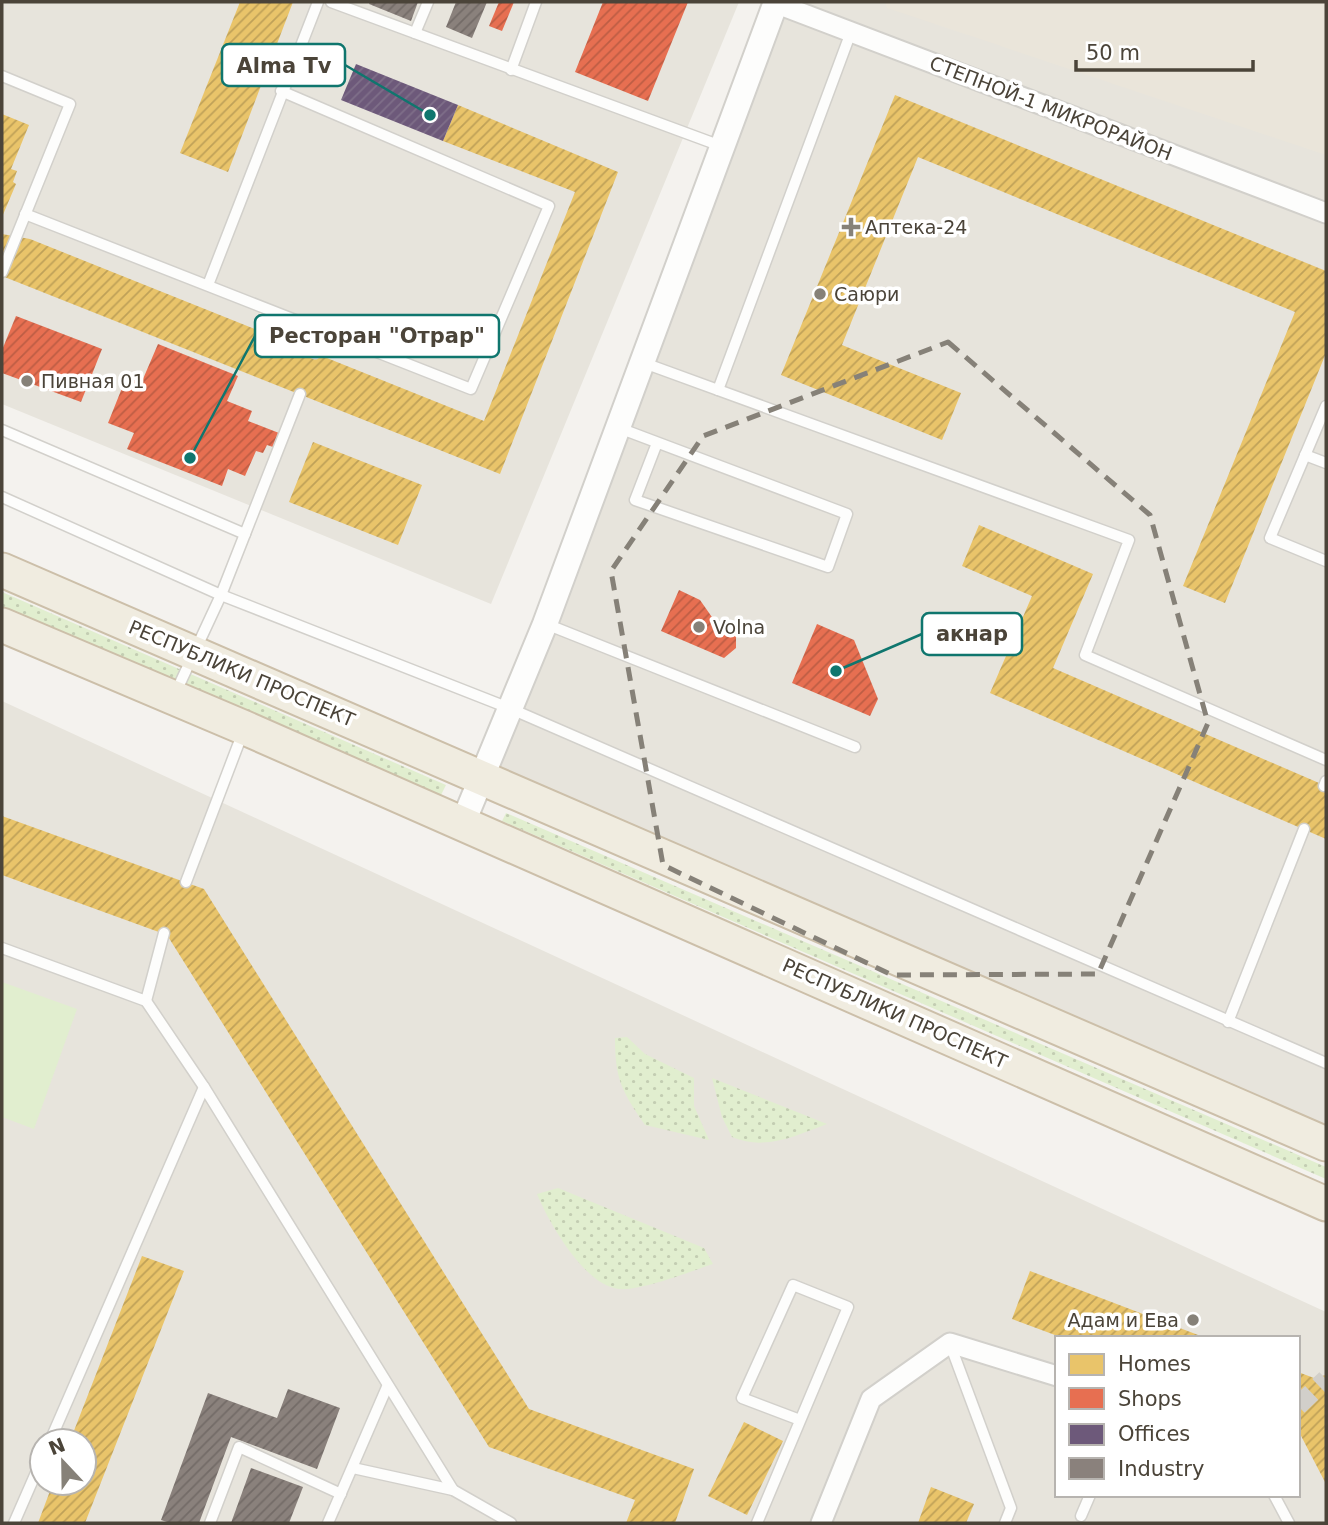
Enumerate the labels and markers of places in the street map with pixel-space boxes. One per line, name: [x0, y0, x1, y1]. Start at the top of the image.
callout: Alma Tv: [222, 44, 345, 86]
place label: Аптека-24: [865, 216, 967, 238]
marker: Аптека-24: [843, 219, 859, 235]
place label: Саюри: [834, 283, 899, 305]
marker: Саюри: [812, 286, 828, 302]
callout: Ресторан "Отрар": [255, 315, 499, 357]
place label: Пивная 01: [41, 370, 145, 392]
marker: Пивная 01: [19, 373, 35, 389]
callout: акнар: [922, 613, 1022, 655]
place label: Volna: [713, 616, 765, 638]
marker: Volna: [691, 619, 707, 635]
place label: Адам и Ева: [1068, 1309, 1179, 1331]
marker: Адам и Ева: [1185, 1312, 1201, 1328]

